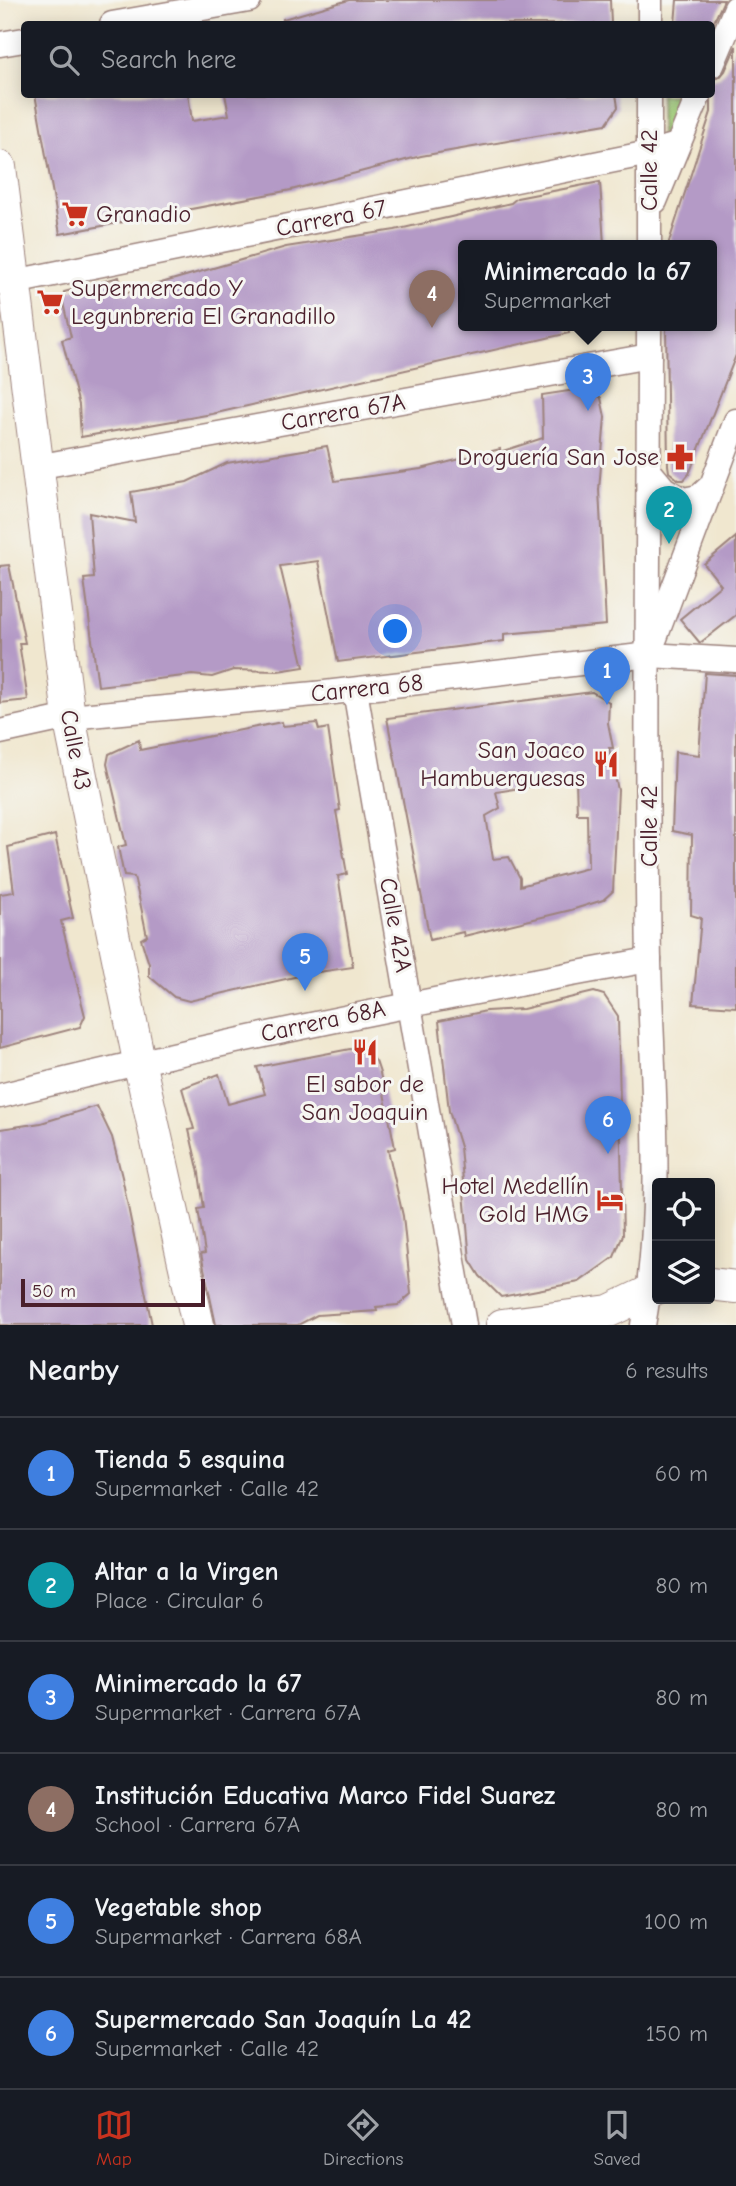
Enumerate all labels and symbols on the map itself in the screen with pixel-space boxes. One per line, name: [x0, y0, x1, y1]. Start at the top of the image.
street label: Calle 42: [635, 129, 663, 211]
street label: Carrera 67: [274, 194, 388, 242]
supermarket icon: Granadio: [60, 199, 90, 229]
place label: Granadio: [96, 200, 191, 228]
pin: 4: [409, 270, 455, 328]
place label: Supermercado Y Legunbreria El Granadillo: [71, 274, 336, 330]
supermarket icon: Supermercado Y Legunbreria El Granadillo: [35, 287, 65, 317]
pin: 3: [565, 353, 611, 411]
street label: Carrera 67A: [279, 387, 407, 437]
pharmacy icon: Droguería San Jose: [665, 442, 695, 472]
place label: Droguería San Jose: [457, 443, 659, 471]
pin: 2: [646, 486, 692, 544]
your location: [378, 614, 412, 648]
pin: 1: [584, 647, 630, 705]
street label: Carrera 68: [310, 668, 424, 708]
street label: Calle 43: [54, 707, 98, 793]
place label: San Joaco Hambuerguesas: [420, 736, 585, 792]
restaurant icon: San Joaco Hambuerguesas: [591, 749, 621, 779]
street label: Calle 42: [635, 785, 663, 867]
street label: Calle 42A: [374, 875, 418, 975]
pin: 5: [282, 933, 328, 991]
street label: Carrera 68A: [258, 994, 388, 1048]
restaurant icon: El sabor de San Joaquin: [350, 1037, 380, 1067]
place label: El sabor de San Joaquin: [302, 1070, 428, 1126]
pin: 6: [585, 1096, 631, 1154]
place label: Hotel Medellín Gold HMG: [442, 1172, 589, 1228]
hotel icon: Hotel Medellín Gold HMG: [595, 1185, 625, 1215]
scale bar: [21, 1276, 205, 1308]

